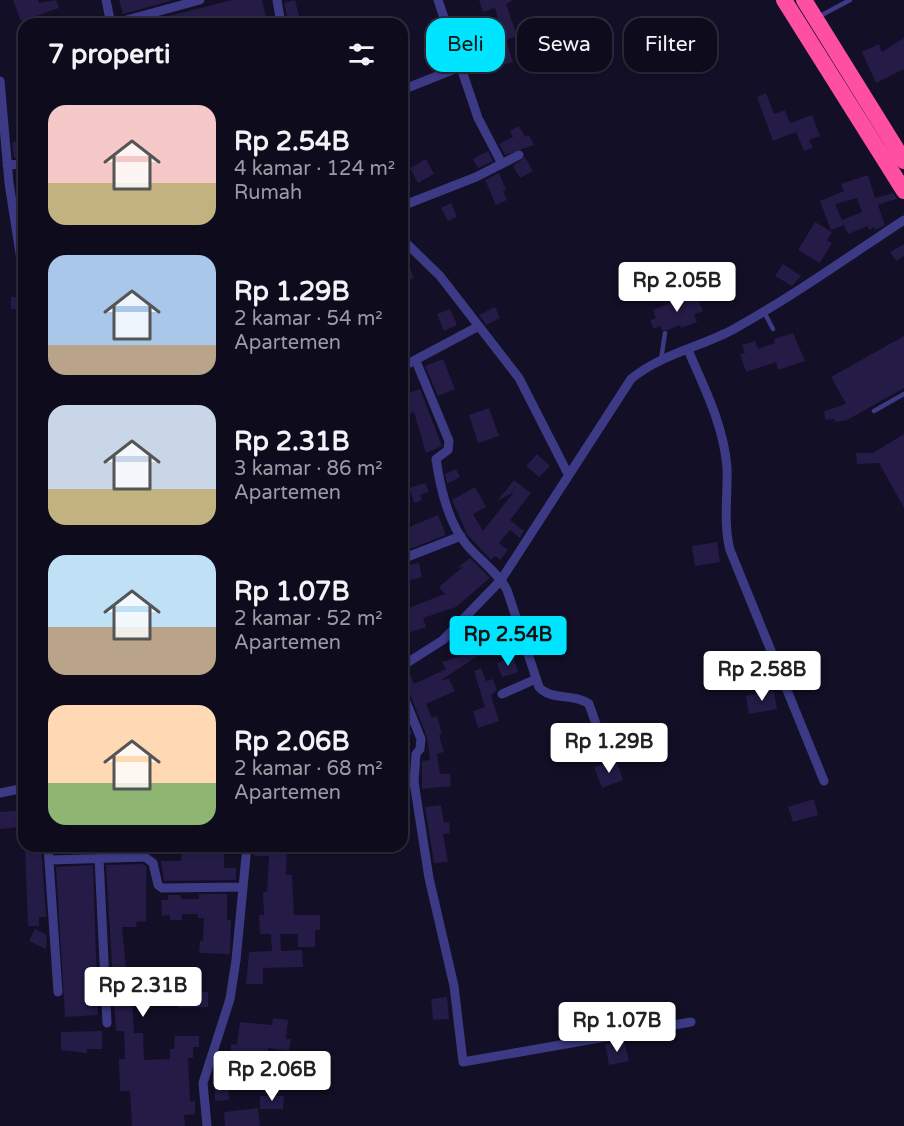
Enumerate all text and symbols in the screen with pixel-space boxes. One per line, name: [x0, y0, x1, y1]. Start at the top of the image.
chip: Beli: [426, 18, 505, 72]
chip: Sewa: [517, 18, 612, 72]
chip: Filter: [624, 18, 717, 72]
icon: filters: [345, 38, 378, 71]
text: 7 properti: [48, 39, 170, 70]
text: Rp 2.54B: [234, 126, 349, 157]
icon: home: [96, 129, 168, 201]
text: 4 kamar · 124 m²: [234, 157, 395, 181]
text: Rumah: [234, 181, 302, 205]
pin: Rp 2.05B: [615, 262, 739, 313]
text: Rp 2.05B: [633, 269, 721, 293]
text: Rp 1.29B: [234, 276, 349, 307]
icon: home: [96, 279, 168, 351]
text: 2 kamar · 54 m²: [234, 307, 383, 331]
text: Apartemen: [234, 331, 341, 355]
text: Rp 2.31B: [234, 426, 349, 457]
icon: home: [96, 429, 168, 501]
text: 3 kamar · 86 m²: [234, 457, 383, 481]
text: Apartemen: [234, 481, 341, 505]
text: Rp 1.07B: [234, 576, 349, 607]
icon: home: [96, 579, 168, 651]
text: 2 kamar · 52 m²: [234, 607, 383, 631]
pin: Rp 2.54B: [446, 616, 570, 667]
text: Rp 2.54B: [464, 623, 552, 647]
text: Apartemen: [234, 631, 341, 655]
pin: Rp 2.58B: [700, 651, 824, 702]
text: Rp 2.58B: [718, 658, 806, 682]
pin: Rp 1.29B: [547, 723, 671, 774]
text: Rp 2.06B: [234, 726, 349, 757]
icon: home: [96, 729, 168, 801]
text: Rp 1.29B: [565, 730, 653, 754]
text: 2 kamar · 68 m²: [234, 757, 383, 781]
text: Apartemen: [234, 781, 341, 805]
pin: Rp 2.31B: [81, 967, 205, 1018]
text: Rp 2.31B: [99, 974, 187, 998]
pin: Rp 1.07B: [555, 1002, 679, 1053]
text: Rp 1.07B: [573, 1009, 661, 1033]
pin: Rp 2.06B: [210, 1051, 334, 1102]
text: Rp 2.06B: [228, 1058, 316, 1082]

